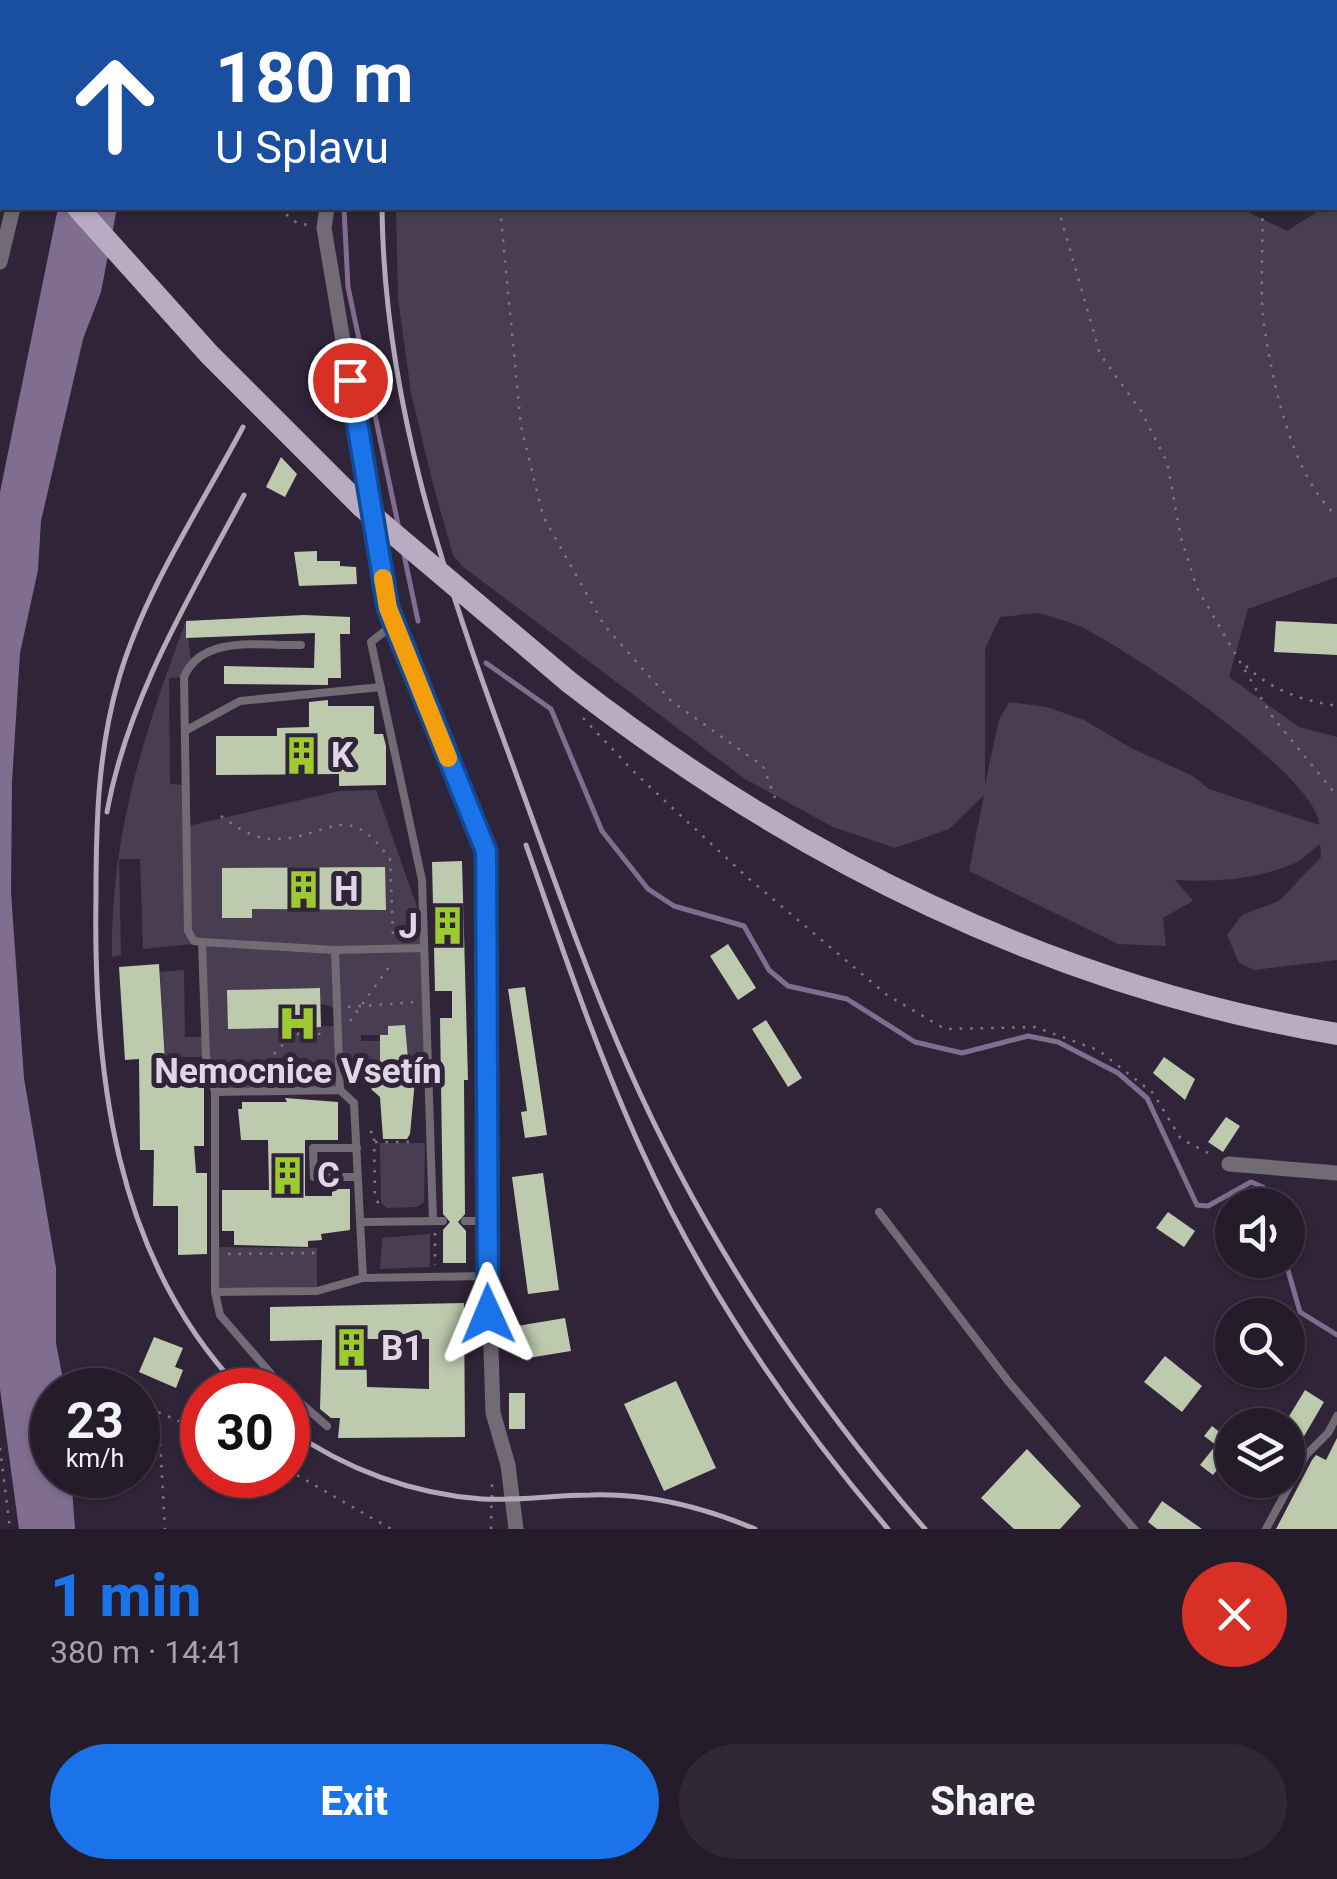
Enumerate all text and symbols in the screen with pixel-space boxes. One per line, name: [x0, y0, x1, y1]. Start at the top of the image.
text: 180 m: [215, 37, 414, 119]
icon: ahead: [50, 40, 180, 170]
text: U Splavu: [215, 121, 389, 174]
pin: [308, 338, 393, 423]
icon: arrive: [323, 353, 378, 408]
building icon: K: [280, 734, 322, 776]
place label: K: [331, 735, 354, 776]
building icon: H: [283, 868, 325, 910]
place label: H: [334, 869, 359, 910]
building icon: J: [427, 905, 469, 947]
place label: J: [398, 906, 418, 947]
hospital icon: Nemocnice Vsetín: [277, 1003, 319, 1045]
place label: Nemocnice Vsetín: [154, 1051, 442, 1092]
building icon: C: [266, 1154, 308, 1196]
place label: C: [317, 1155, 340, 1196]
map controls: [1215, 1188, 1305, 1498]
button: sound: [1215, 1188, 1305, 1278]
position arrow: [436, 1262, 540, 1366]
button: search: [1215, 1298, 1305, 1388]
building icon: B1: [330, 1327, 372, 1369]
place label: B1: [381, 1328, 423, 1369]
speed limit sign: 30: [180, 1368, 310, 1498]
text: 23: [66, 1392, 124, 1450]
button: layers: [1215, 1408, 1305, 1498]
text: km/h: [66, 1444, 124, 1473]
text: 1 min: [50, 1560, 201, 1631]
button: close: [1182, 1562, 1287, 1667]
text: 380 m · 14:41: [50, 1633, 244, 1671]
button: Exit: [50, 1744, 659, 1859]
button: Share: [679, 1744, 1287, 1859]

